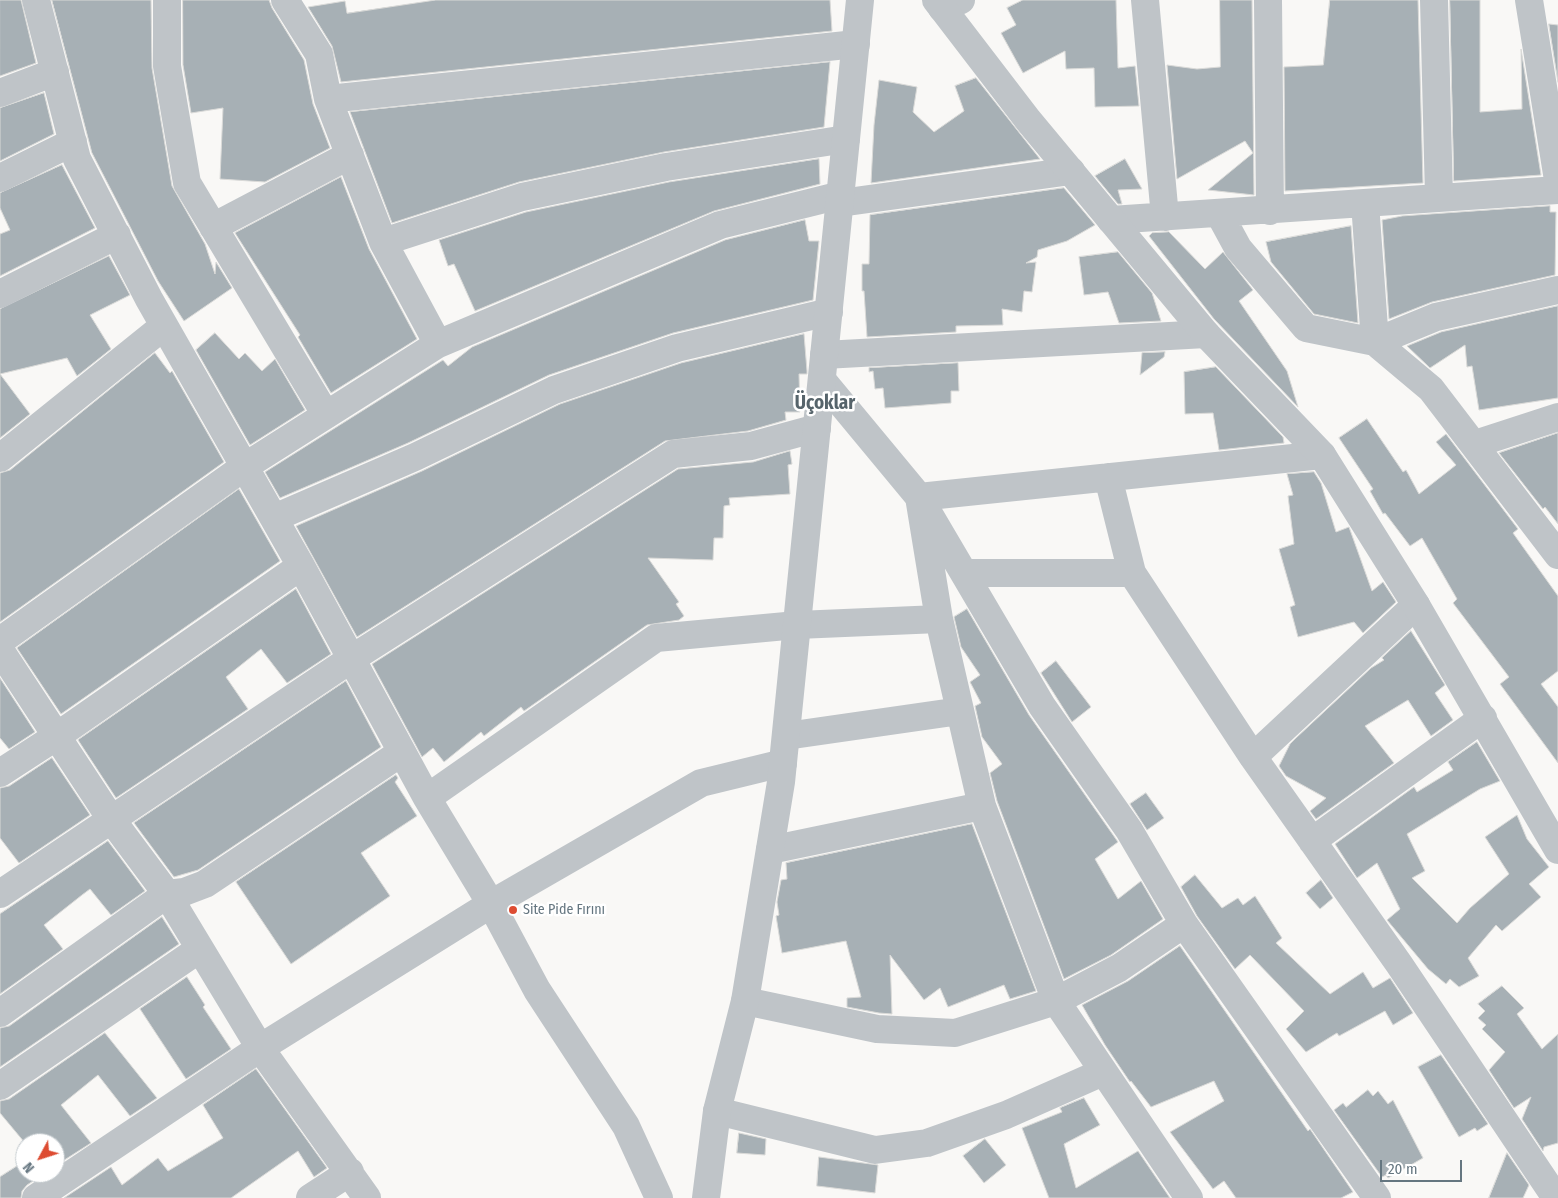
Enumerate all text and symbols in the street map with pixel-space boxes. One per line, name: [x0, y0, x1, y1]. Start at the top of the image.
district label: Üçoklar: [795, 393, 855, 415]
place label: Site Pide Fırını: [523, 902, 605, 918]
marker: Site Pide Fırını: [507, 904, 519, 916]
north arrow: [15, 1133, 65, 1183]
scale bar: [1383, 1150, 1466, 1182]
text: N: [20, 1159, 38, 1176]
text: 20 m: [1388, 1160, 1418, 1178]

